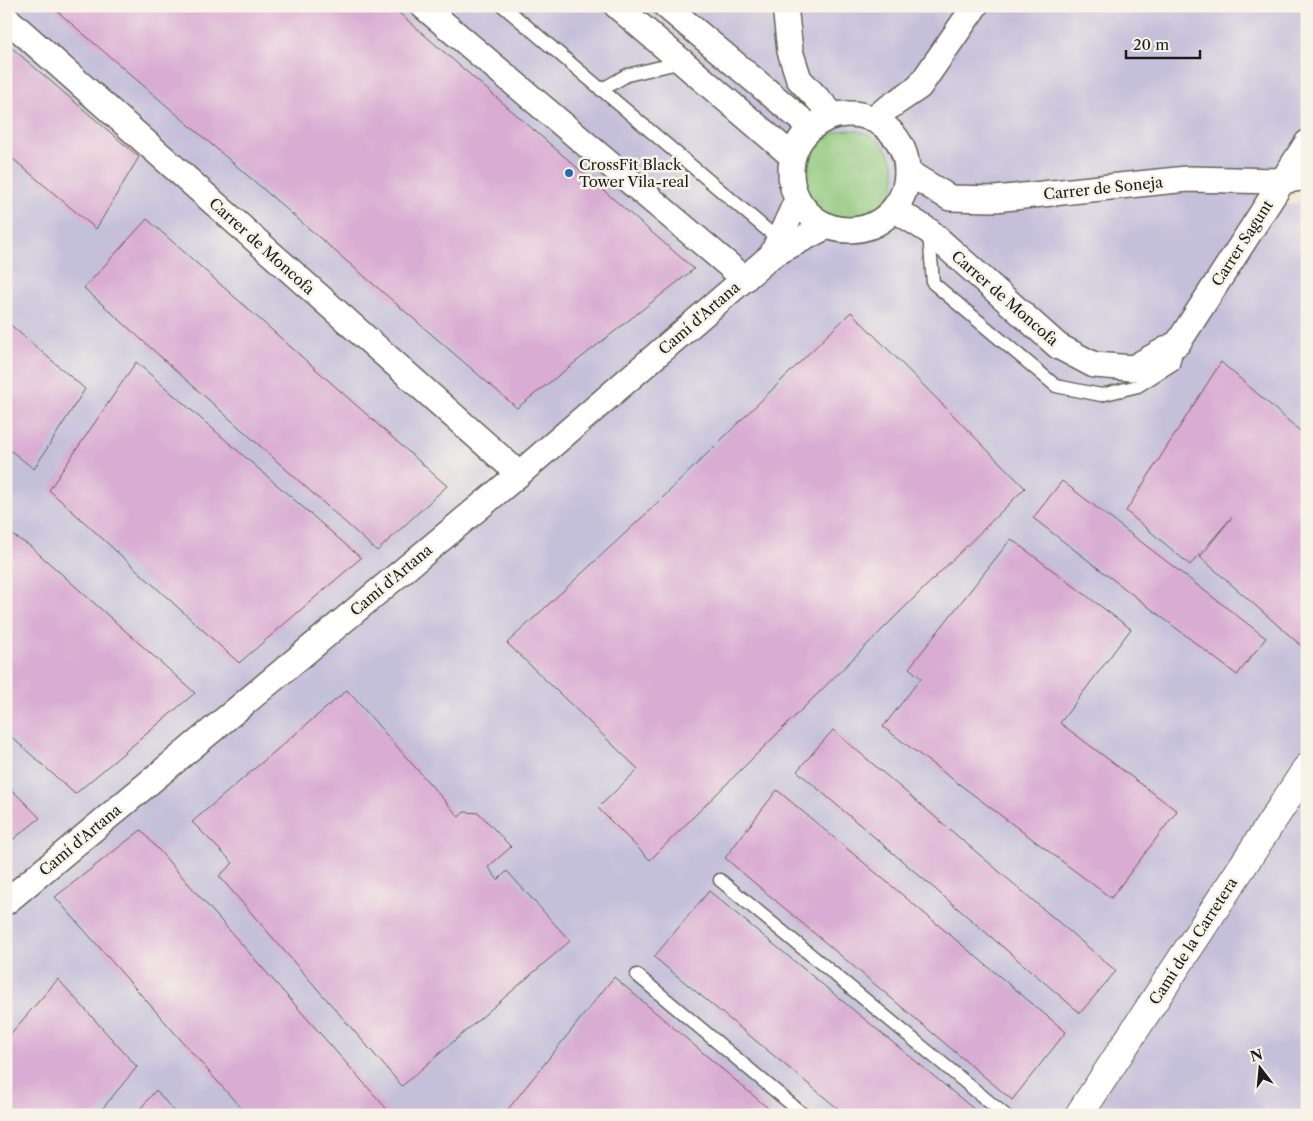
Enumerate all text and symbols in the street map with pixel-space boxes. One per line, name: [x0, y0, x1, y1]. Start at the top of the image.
scale bar: [1126, 28, 1199, 60]
text: 20 m: [1133, 35, 1169, 54]
place label: CrossFit Black Tower Vila-real: [579, 155, 689, 191]
marker: CrossFit Black Tower Vila-real: [563, 167, 575, 179]
street label: Carrer de Soneja: [1042, 172, 1164, 204]
street label: Carrer de Moncofa: [205, 194, 319, 298]
street label: Carrer Sagunt: [1207, 196, 1277, 290]
street label: Carrer de Moncofa: [948, 246, 1062, 350]
street label: Camí d'Artana: [654, 278, 744, 358]
street label: Camí d'Artana: [346, 540, 436, 620]
street label: Camí d'Artana: [35, 800, 125, 880]
street label: Camí de la Carretera: [1145, 874, 1241, 1008]
north arrow: [1236, 1044, 1286, 1094]
text: N: [1248, 1045, 1265, 1066]

